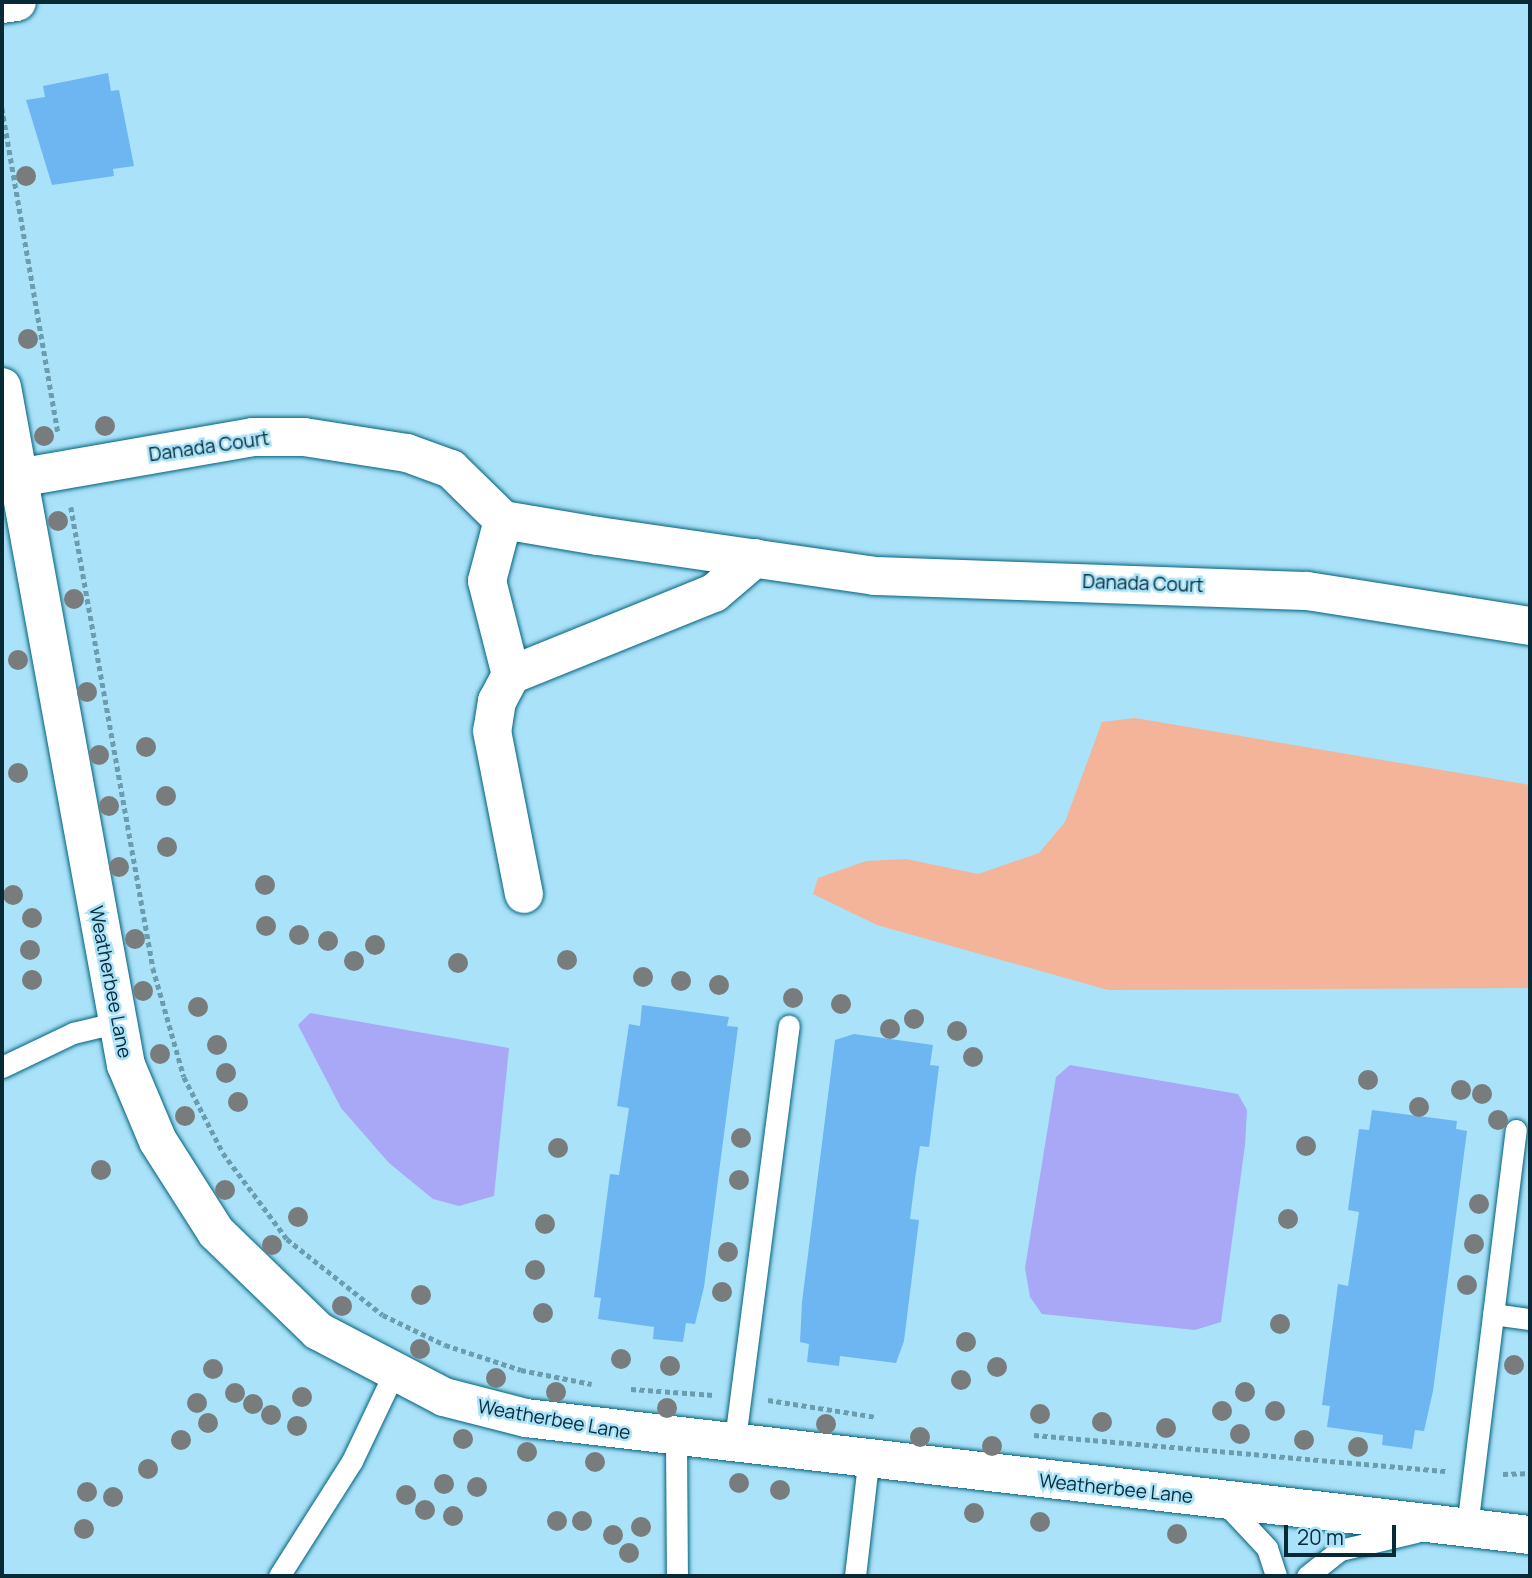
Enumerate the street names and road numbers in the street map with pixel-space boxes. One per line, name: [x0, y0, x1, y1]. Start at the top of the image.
street label: Danada Court: [147, 427, 271, 467]
street label: Danada Court: [1082, 570, 1204, 598]
street label: Weatherbee Lane: [84, 904, 136, 1060]
street label: Weatherbee Lane: [476, 1395, 632, 1445]
street label: Weatherbee Lane: [1038, 1470, 1194, 1508]

